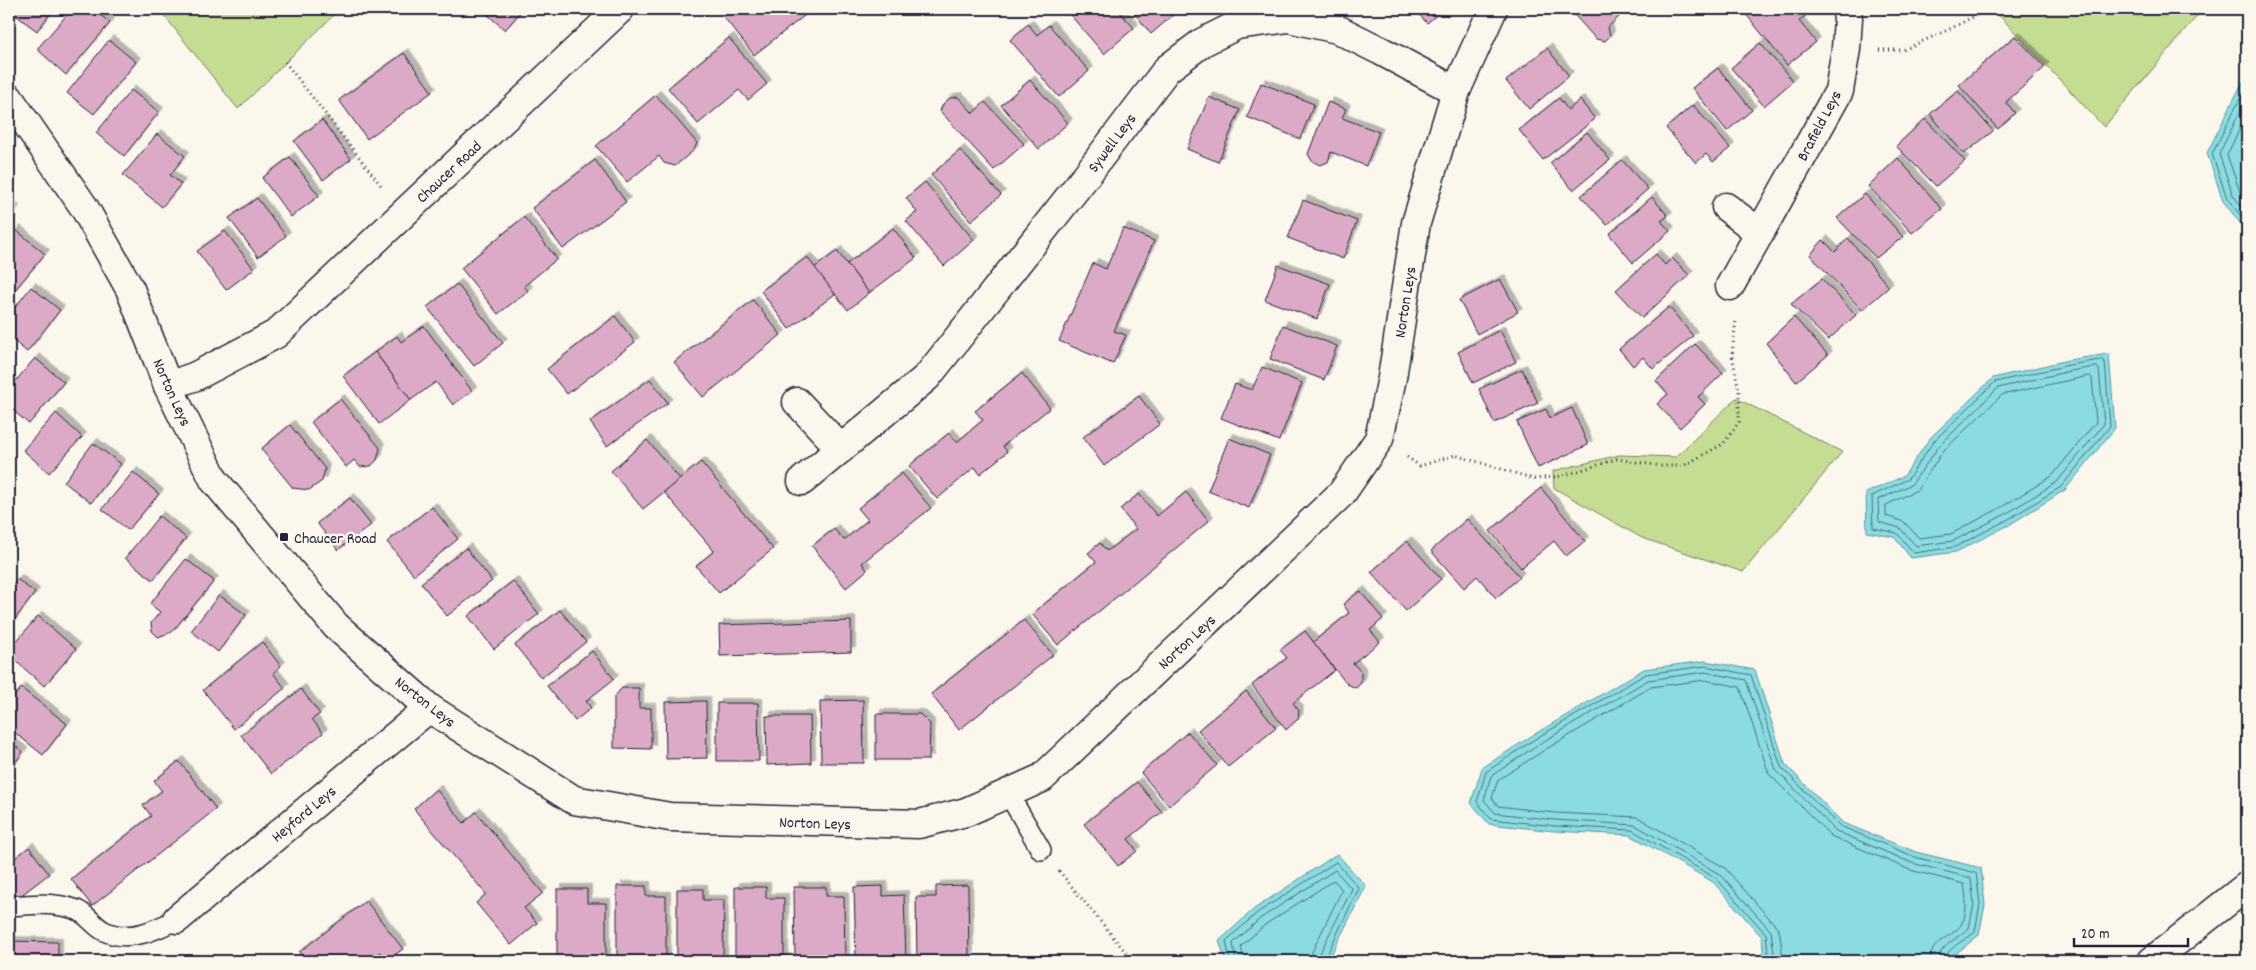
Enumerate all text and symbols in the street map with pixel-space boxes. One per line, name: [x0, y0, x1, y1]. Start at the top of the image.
street label: Brafield Leys: [1792, 86, 1849, 166]
street label: Sywell Leys: [1083, 109, 1143, 178]
street label: Chaucer Road: [412, 136, 488, 209]
street label: Norton Leys: [1389, 265, 1423, 340]
street label: Norton Leys: [146, 356, 196, 431]
place label: Chaucer Road: [294, 528, 377, 551]
marker: Chaucer Road: [278, 531, 290, 543]
street label: Norton Leys: [1154, 610, 1222, 676]
street label: Norton Leys: [389, 672, 460, 734]
street label: Heyford Leys: [267, 781, 342, 849]
street label: Norton Leys: [779, 812, 851, 837]
scale bar: [2074, 915, 2187, 947]
text: 20 m: [2081, 924, 2109, 946]

